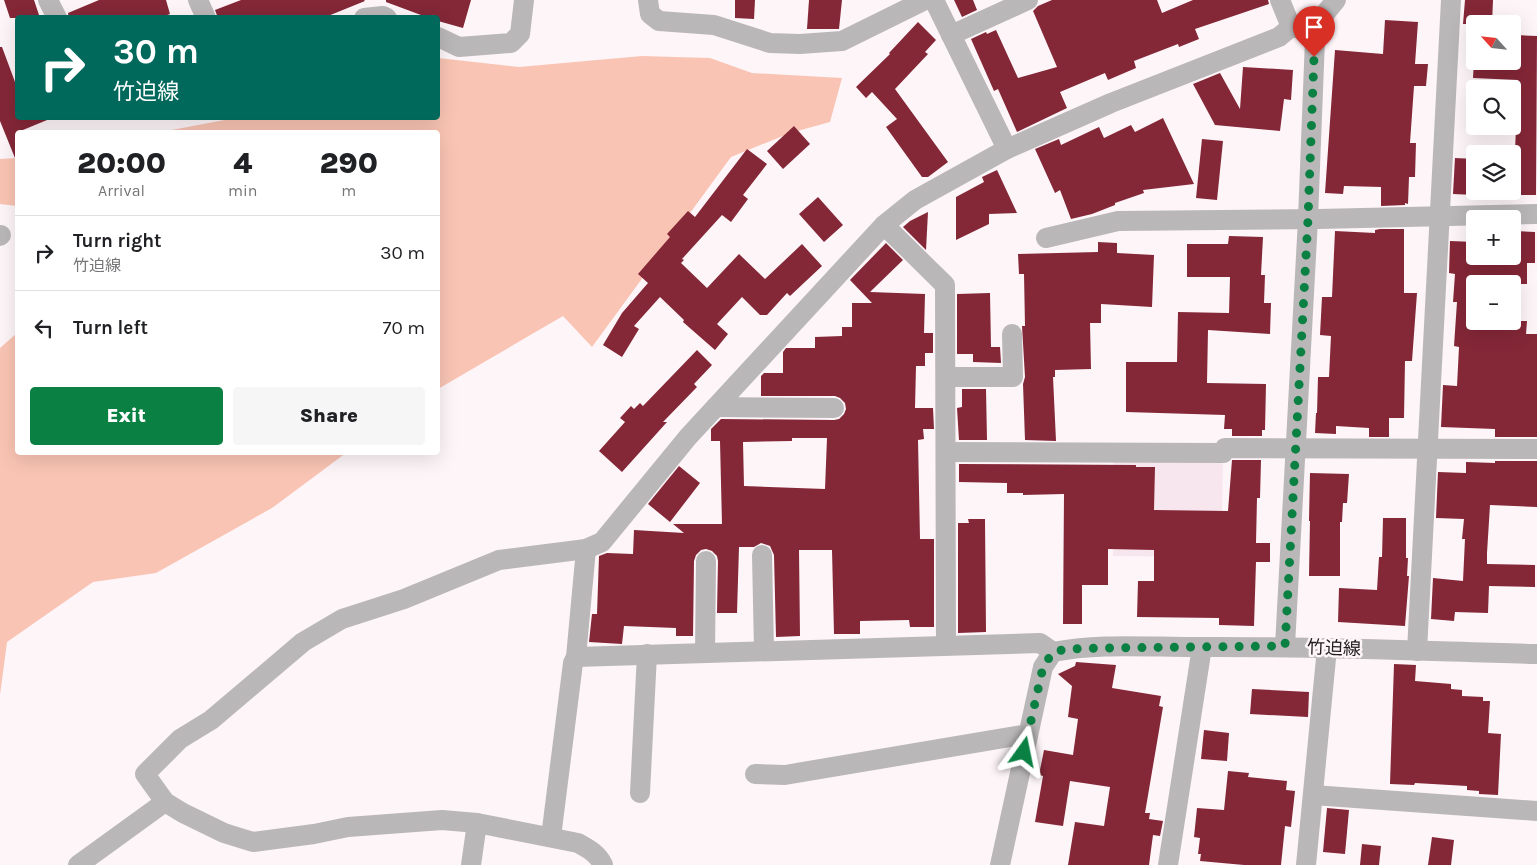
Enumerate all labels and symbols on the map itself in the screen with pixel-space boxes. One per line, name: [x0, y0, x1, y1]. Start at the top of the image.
pin: [1293, 6, 1335, 57]
north arrow: [1466, 15, 1521, 70]
street label: 竹迫線: [1307, 636, 1361, 660]
position arrow: [997, 725, 1049, 777]

